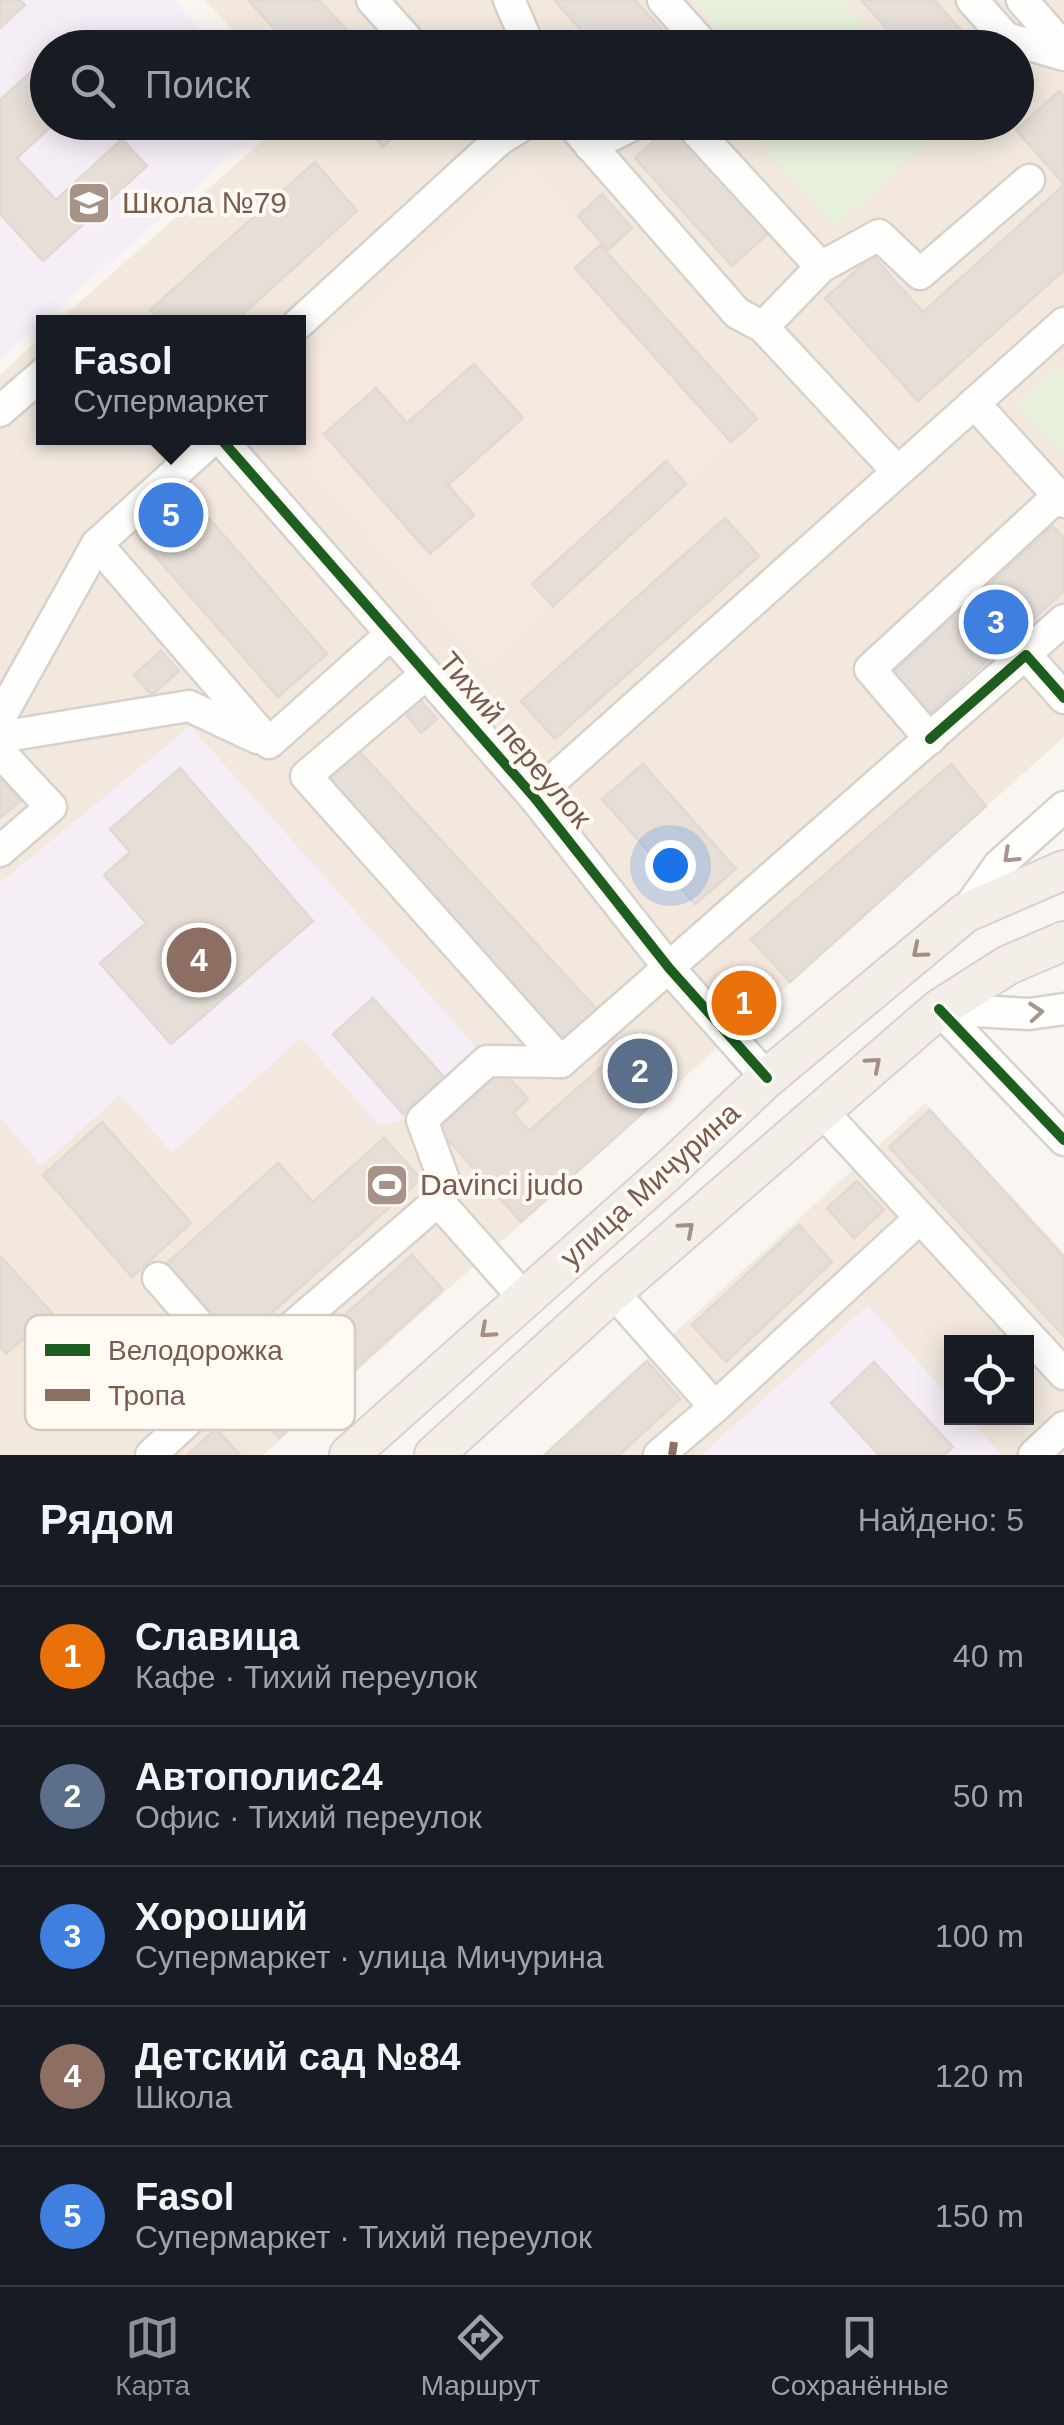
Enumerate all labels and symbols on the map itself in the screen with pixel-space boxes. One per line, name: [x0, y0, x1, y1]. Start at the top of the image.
school or university icon: Школа №79: [66, 180, 112, 226]
place label: Школа №79: [122, 186, 287, 219]
pin: 5: [138, 478, 204, 552]
pin: 3: [964, 584, 1028, 660]
street label: Тихий переулок: [432, 645, 599, 835]
your location: [645, 840, 696, 891]
one-way arrow: [1003, 844, 1022, 862]
pin: 4: [166, 922, 232, 998]
one-way arrow: [912, 939, 930, 957]
pin: 1: [712, 966, 776, 1040]
one-way arrow: [1029, 1002, 1045, 1023]
pin: 2: [608, 1034, 672, 1108]
one-way arrow: [863, 1058, 881, 1076]
street label: улица Мичурина: [553, 1095, 746, 1274]
sports icon: Davinci judo: [364, 1162, 410, 1208]
place label: Davinci judo: [420, 1168, 583, 1201]
one-way arrow: [675, 1222, 694, 1240]
legend: [25, 1315, 355, 1430]
one-way arrow: [480, 1319, 499, 1337]
text: Велодорожка: [108, 1335, 283, 1366]
text: Тропа: [108, 1380, 186, 1411]

